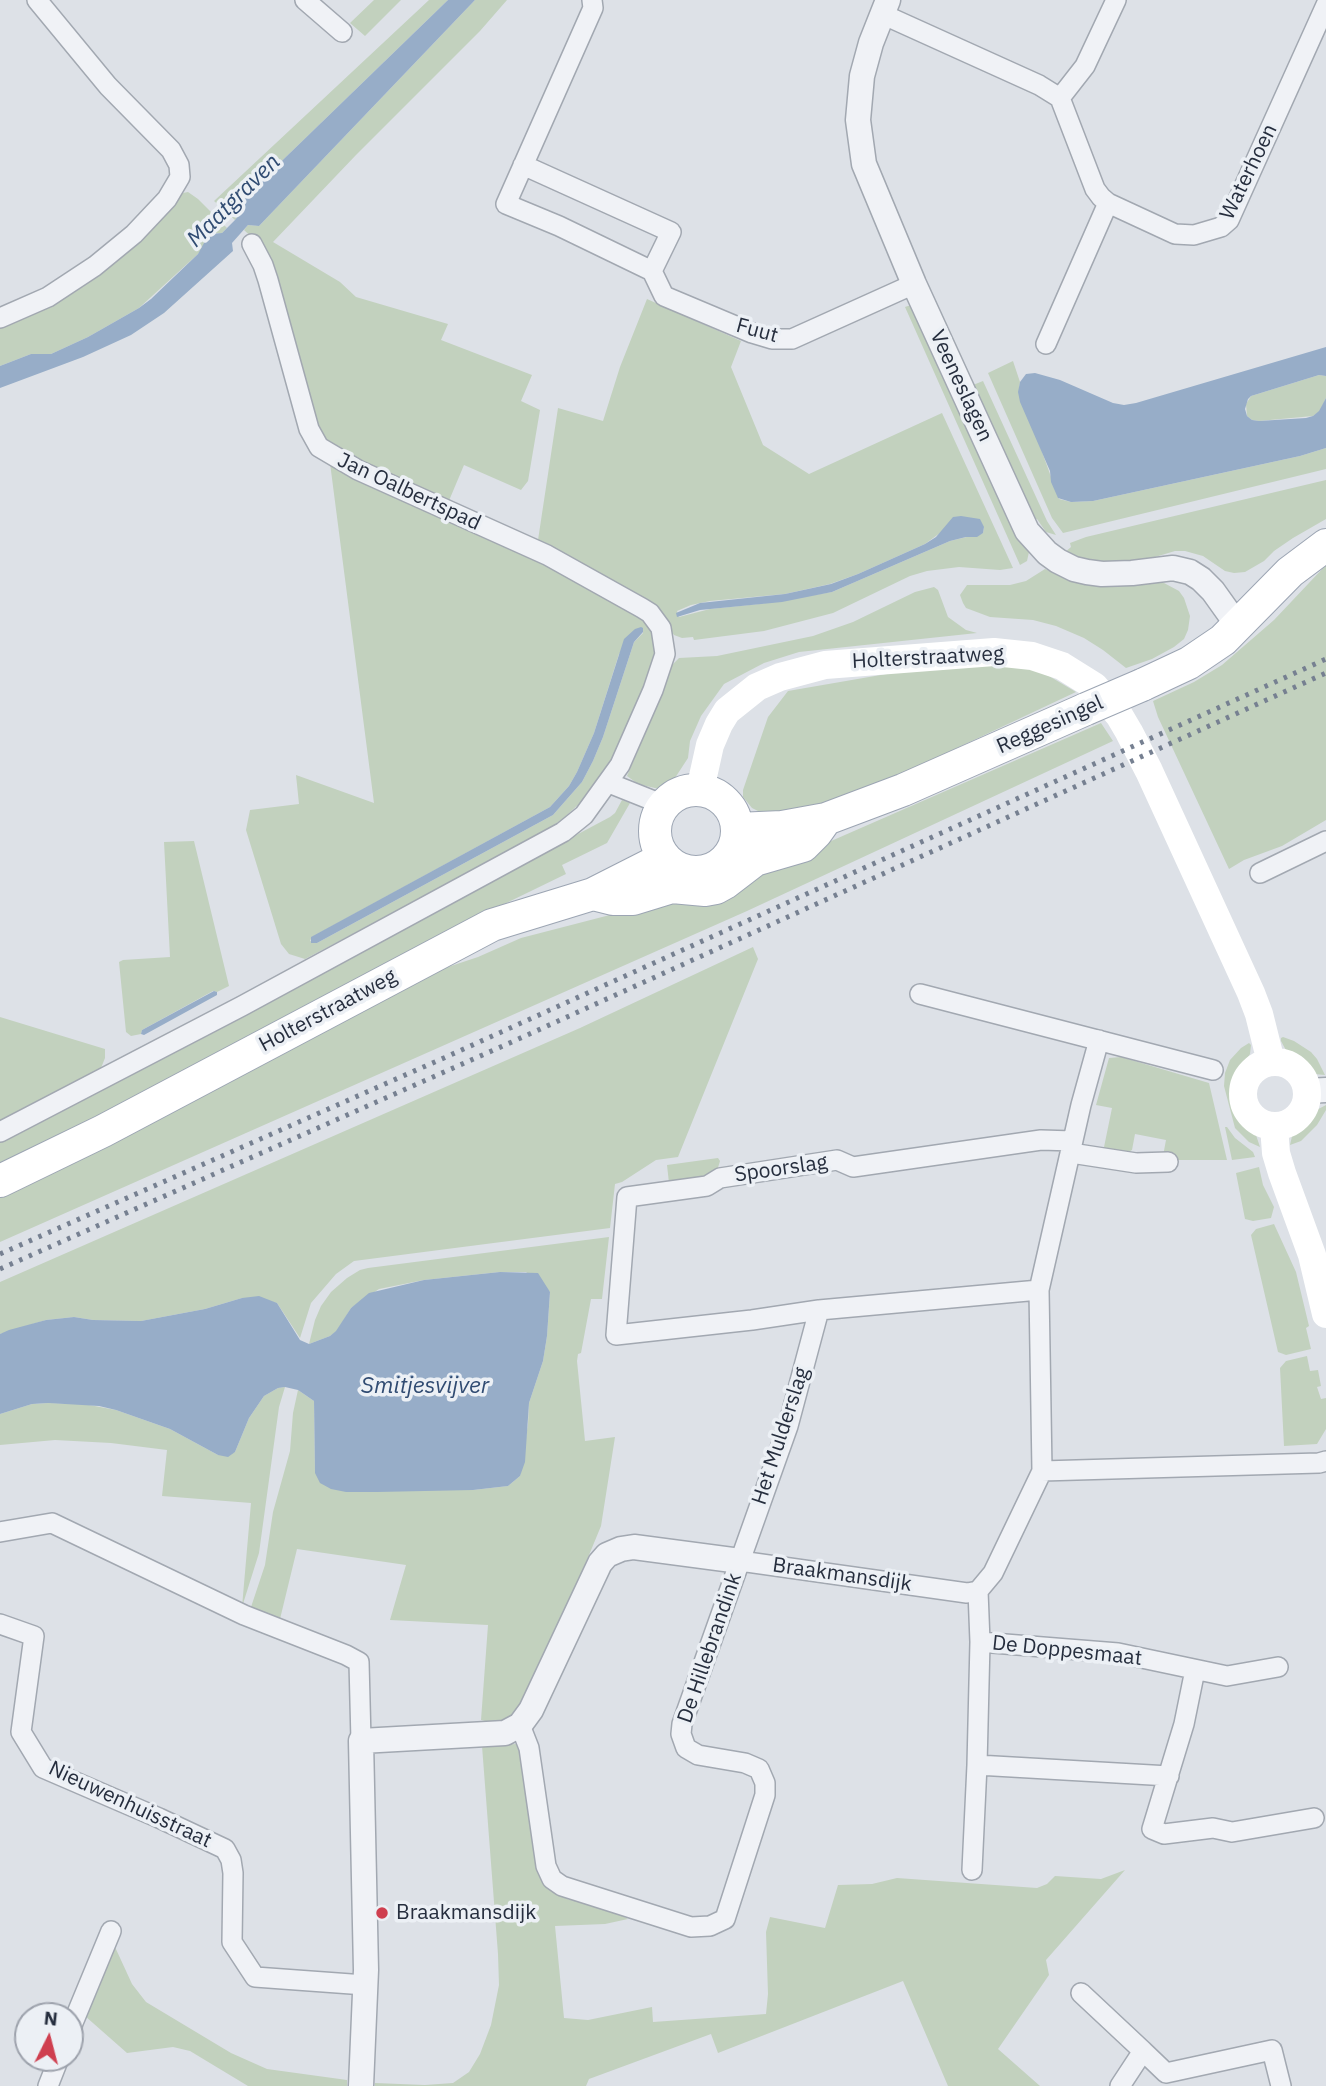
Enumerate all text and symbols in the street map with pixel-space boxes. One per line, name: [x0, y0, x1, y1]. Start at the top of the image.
street label: Waterhoen: [1215, 120, 1283, 224]
water label: Maatgraven: [182, 149, 286, 253]
street label: Fuut: [733, 313, 781, 349]
street label: Veeneslagen: [924, 326, 998, 446]
street label: Jan Oalbertspad: [333, 448, 485, 536]
street label: Holterstraatweg: [851, 641, 1005, 675]
street label: Reggesingel: [993, 690, 1107, 760]
street label: Holterstraatweg: [255, 964, 401, 1058]
street label: Spoorslag: [733, 1150, 829, 1188]
street label: Het Mulderslag: [747, 1364, 815, 1508]
water label: Smitjesvijver: [361, 1372, 489, 1400]
street label: Braakmansdijk: [771, 1553, 913, 1597]
street label: De Hillebrandink: [673, 1570, 747, 1726]
street label: De Doppesmaat: [991, 1631, 1143, 1671]
street label: Nieuwenhuisstraat: [44, 1756, 216, 1854]
place label: Braakmansdijk: [396, 1900, 536, 1926]
marker: Braakmansdijk: [374, 1905, 390, 1921]
north arrow: [14, 2002, 84, 2072]
text: N: [43, 2005, 59, 2031]

